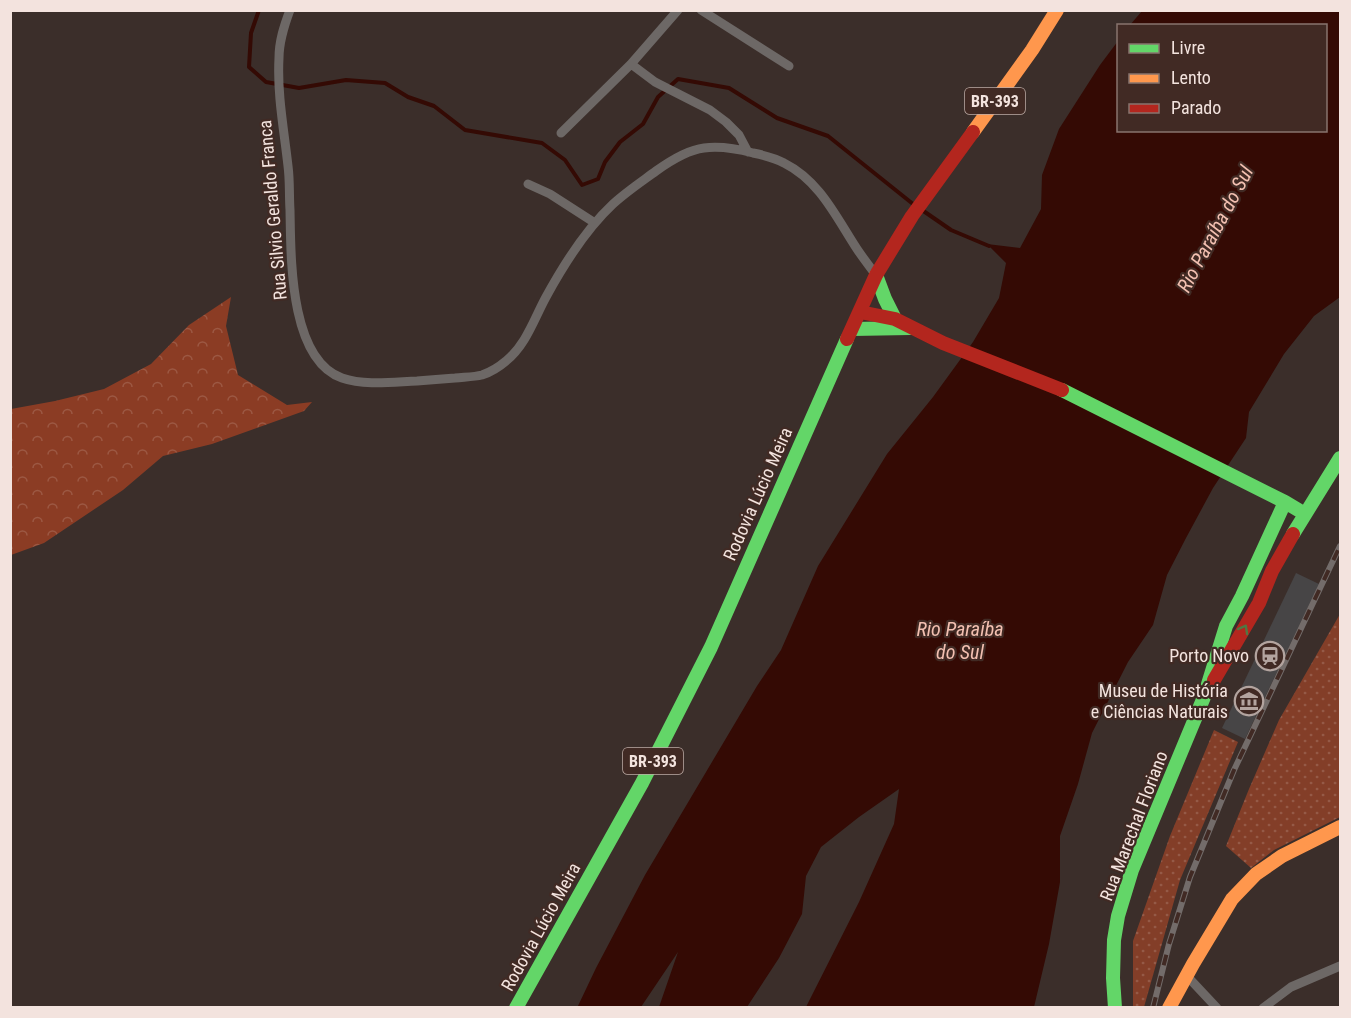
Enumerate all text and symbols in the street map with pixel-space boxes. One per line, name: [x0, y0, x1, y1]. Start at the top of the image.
legend: [1117, 24, 1327, 132]
text: Livre: [1171, 37, 1205, 58]
text: Lento: [1171, 67, 1211, 88]
road number: BR-393: [965, 88, 1025, 114]
text: Parado: [1171, 97, 1221, 118]
street label: Rua Silvio Geraldo Franca: [254, 119, 291, 301]
water label: Rio Paraíba do Sul: [1172, 161, 1259, 296]
street label: Rodovia Lúcio Meira: [719, 424, 796, 564]
water label: Rio Paraíba do Sul: [916, 617, 1004, 664]
one-way arrow: [1237, 625, 1248, 635]
station icon: Porto Novo: [1254, 640, 1286, 672]
place label: Porto Novo: [1169, 645, 1249, 666]
place label: Museu de História e Ciências Naturais: [1091, 680, 1228, 722]
museum icon: Museu de História e Ciências Naturais: [1233, 685, 1265, 717]
road number: BR-393: [623, 748, 683, 774]
street label: Rua Marechal Floriano: [1095, 748, 1172, 904]
street label: Rodovia Lúcio Meira: [497, 859, 585, 995]

